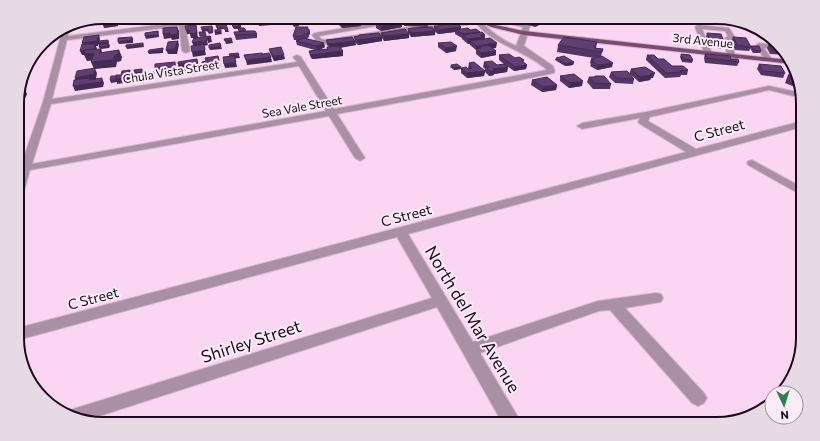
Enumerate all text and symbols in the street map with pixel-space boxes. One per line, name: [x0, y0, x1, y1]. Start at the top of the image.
street label: 3rd Avenue: [672, 30, 734, 50]
street label: Chula Vista Street: [122, 56, 220, 86]
street label: Sea Vale Street: [261, 92, 343, 120]
street label: C Street: [692, 115, 746, 145]
street label: C Street: [379, 200, 433, 230]
street label: North del Mar Avenue: [421, 242, 525, 396]
street label: C Street: [66, 283, 120, 313]
street label: Shirley Street: [198, 315, 304, 367]
north arrow: [764, 385, 804, 425]
text: N: [780, 409, 789, 422]

